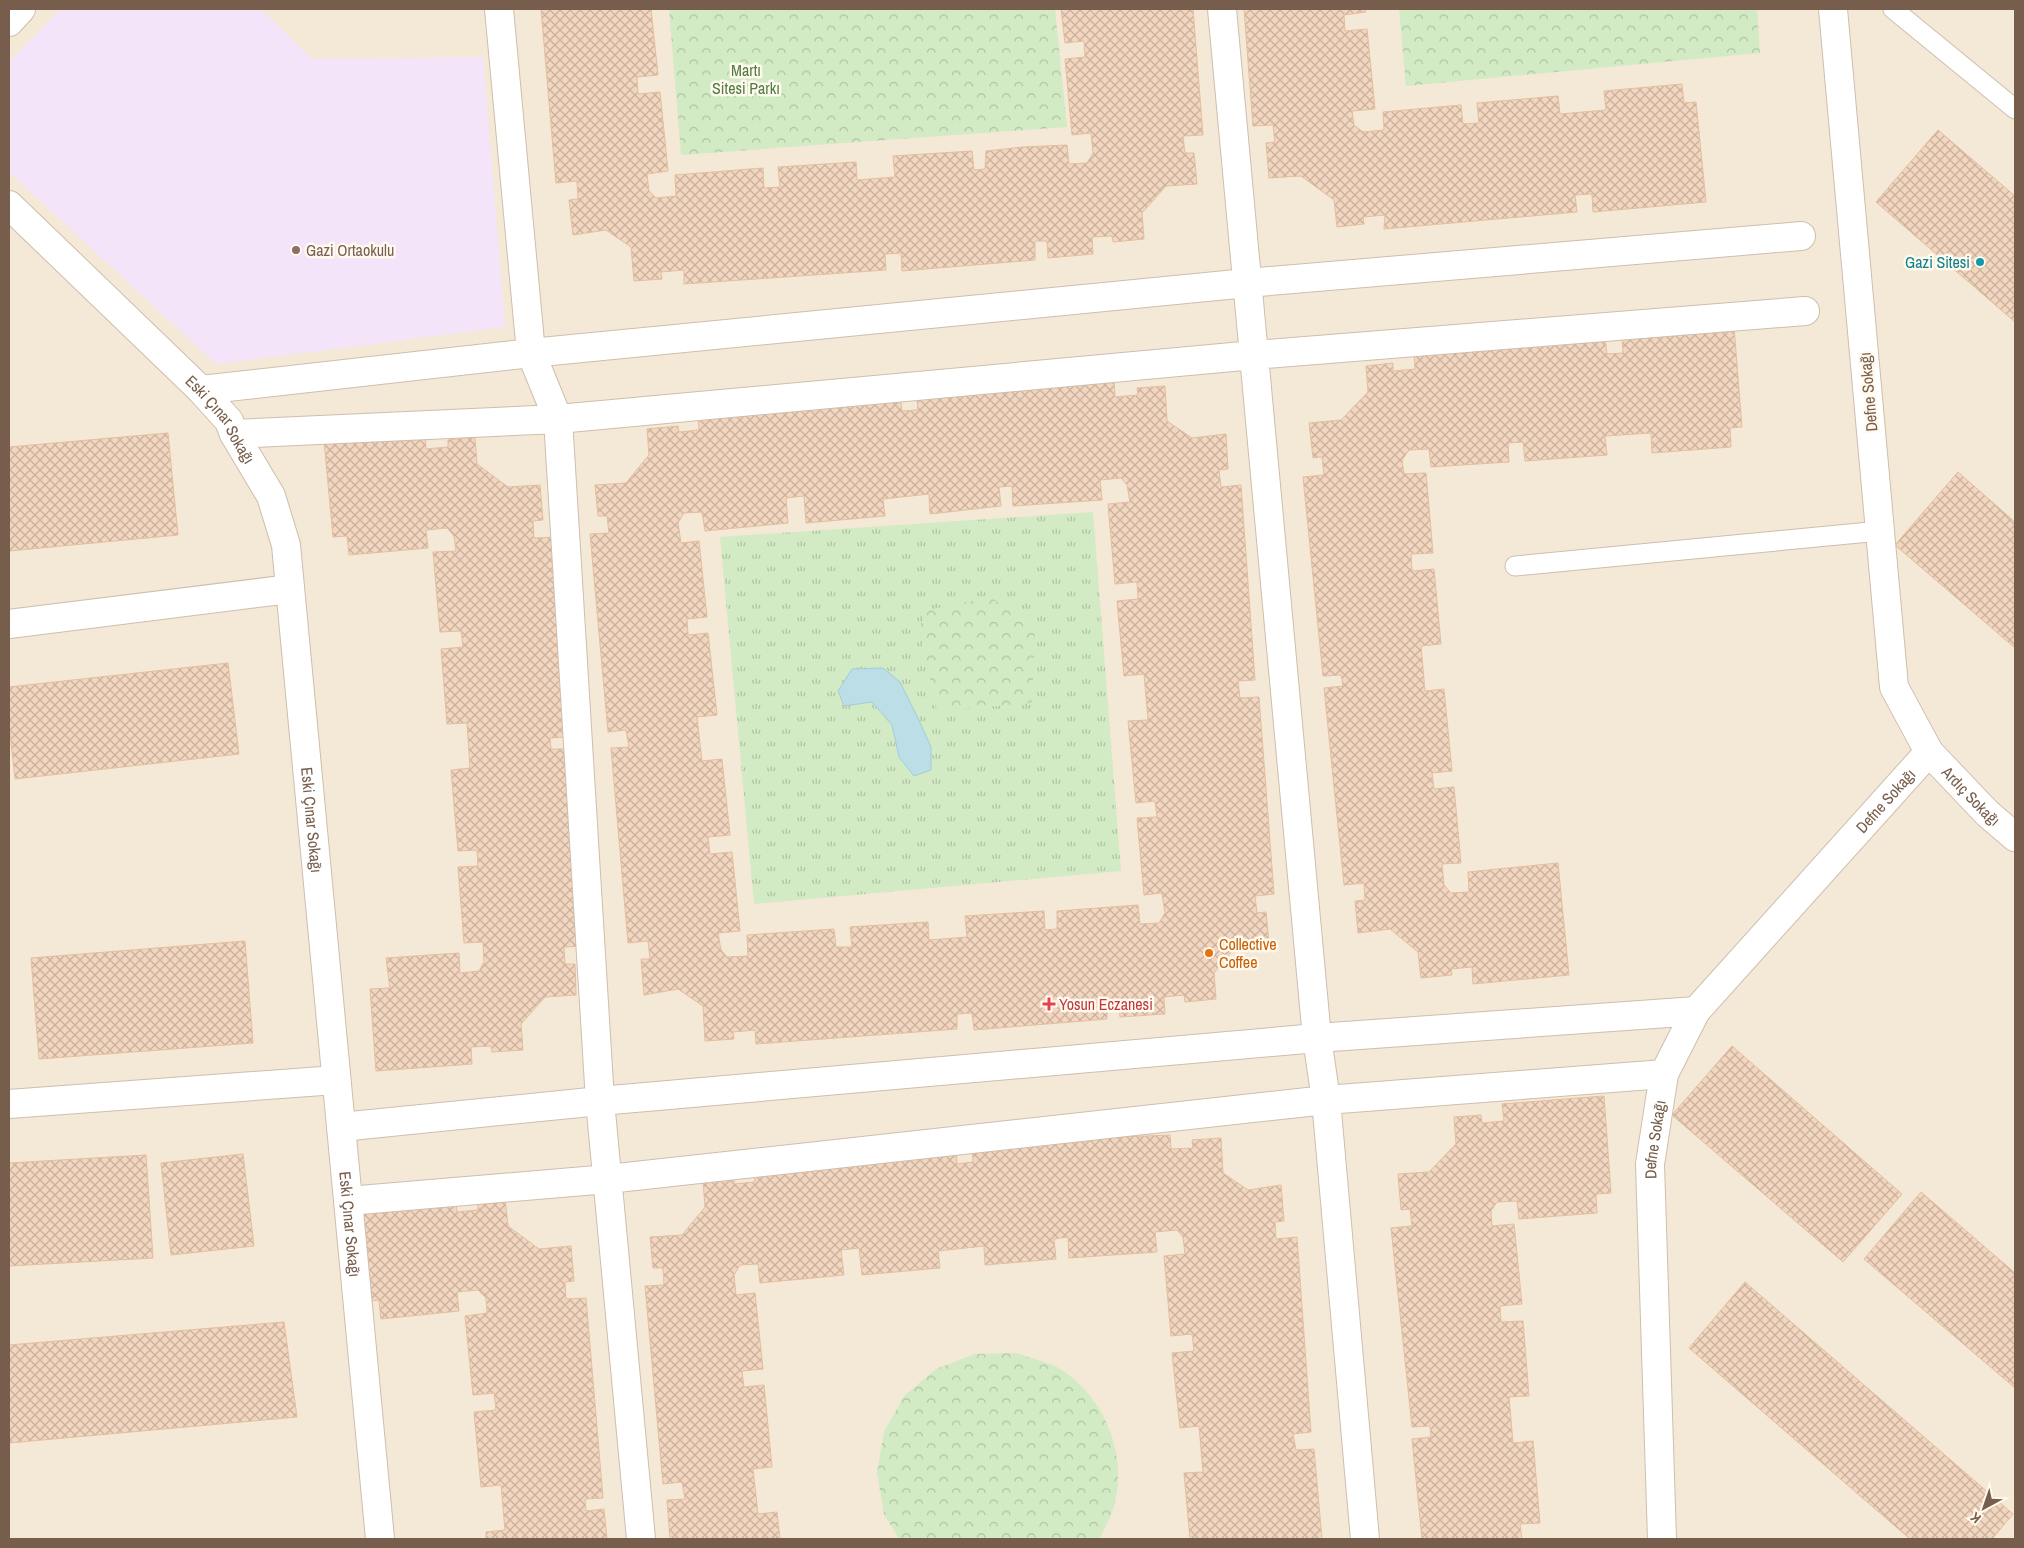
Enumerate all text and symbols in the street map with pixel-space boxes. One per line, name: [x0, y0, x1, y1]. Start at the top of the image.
park label: Martı Sitesi Parkı: [712, 59, 780, 99]
place label: Gazi Ortaokulu: [306, 239, 394, 261]
marker: Gazi Ortaokulu: [290, 244, 302, 256]
place label: Gazi Sitesi: [1905, 251, 1970, 273]
marker: Gazi Sitesi: [1974, 256, 1986, 268]
street label: Defne Sokağı: [1854, 351, 1882, 433]
street label: Eski Çınar Sokağı: [181, 370, 260, 468]
street label: Ardıç Sokağı: [1936, 761, 2005, 831]
street label: Defne Sokağı: [1851, 764, 1920, 837]
street label: Eski Çınar Sokağı: [296, 766, 328, 874]
place label: Collective Coffee: [1219, 933, 1277, 973]
marker: Collective Coffee: [1203, 947, 1215, 959]
place label: Yosun Eczanesi: [1059, 993, 1153, 1015]
marker: Yosun Eczanesi: [1043, 998, 1055, 1010]
street label: Defne Sokağı: [1639, 1098, 1671, 1179]
street label: Eski Çınar Sokağı: [334, 1170, 366, 1278]
north arrow: [1959, 1483, 2009, 1533]
text: K: [1966, 1508, 1985, 1528]

